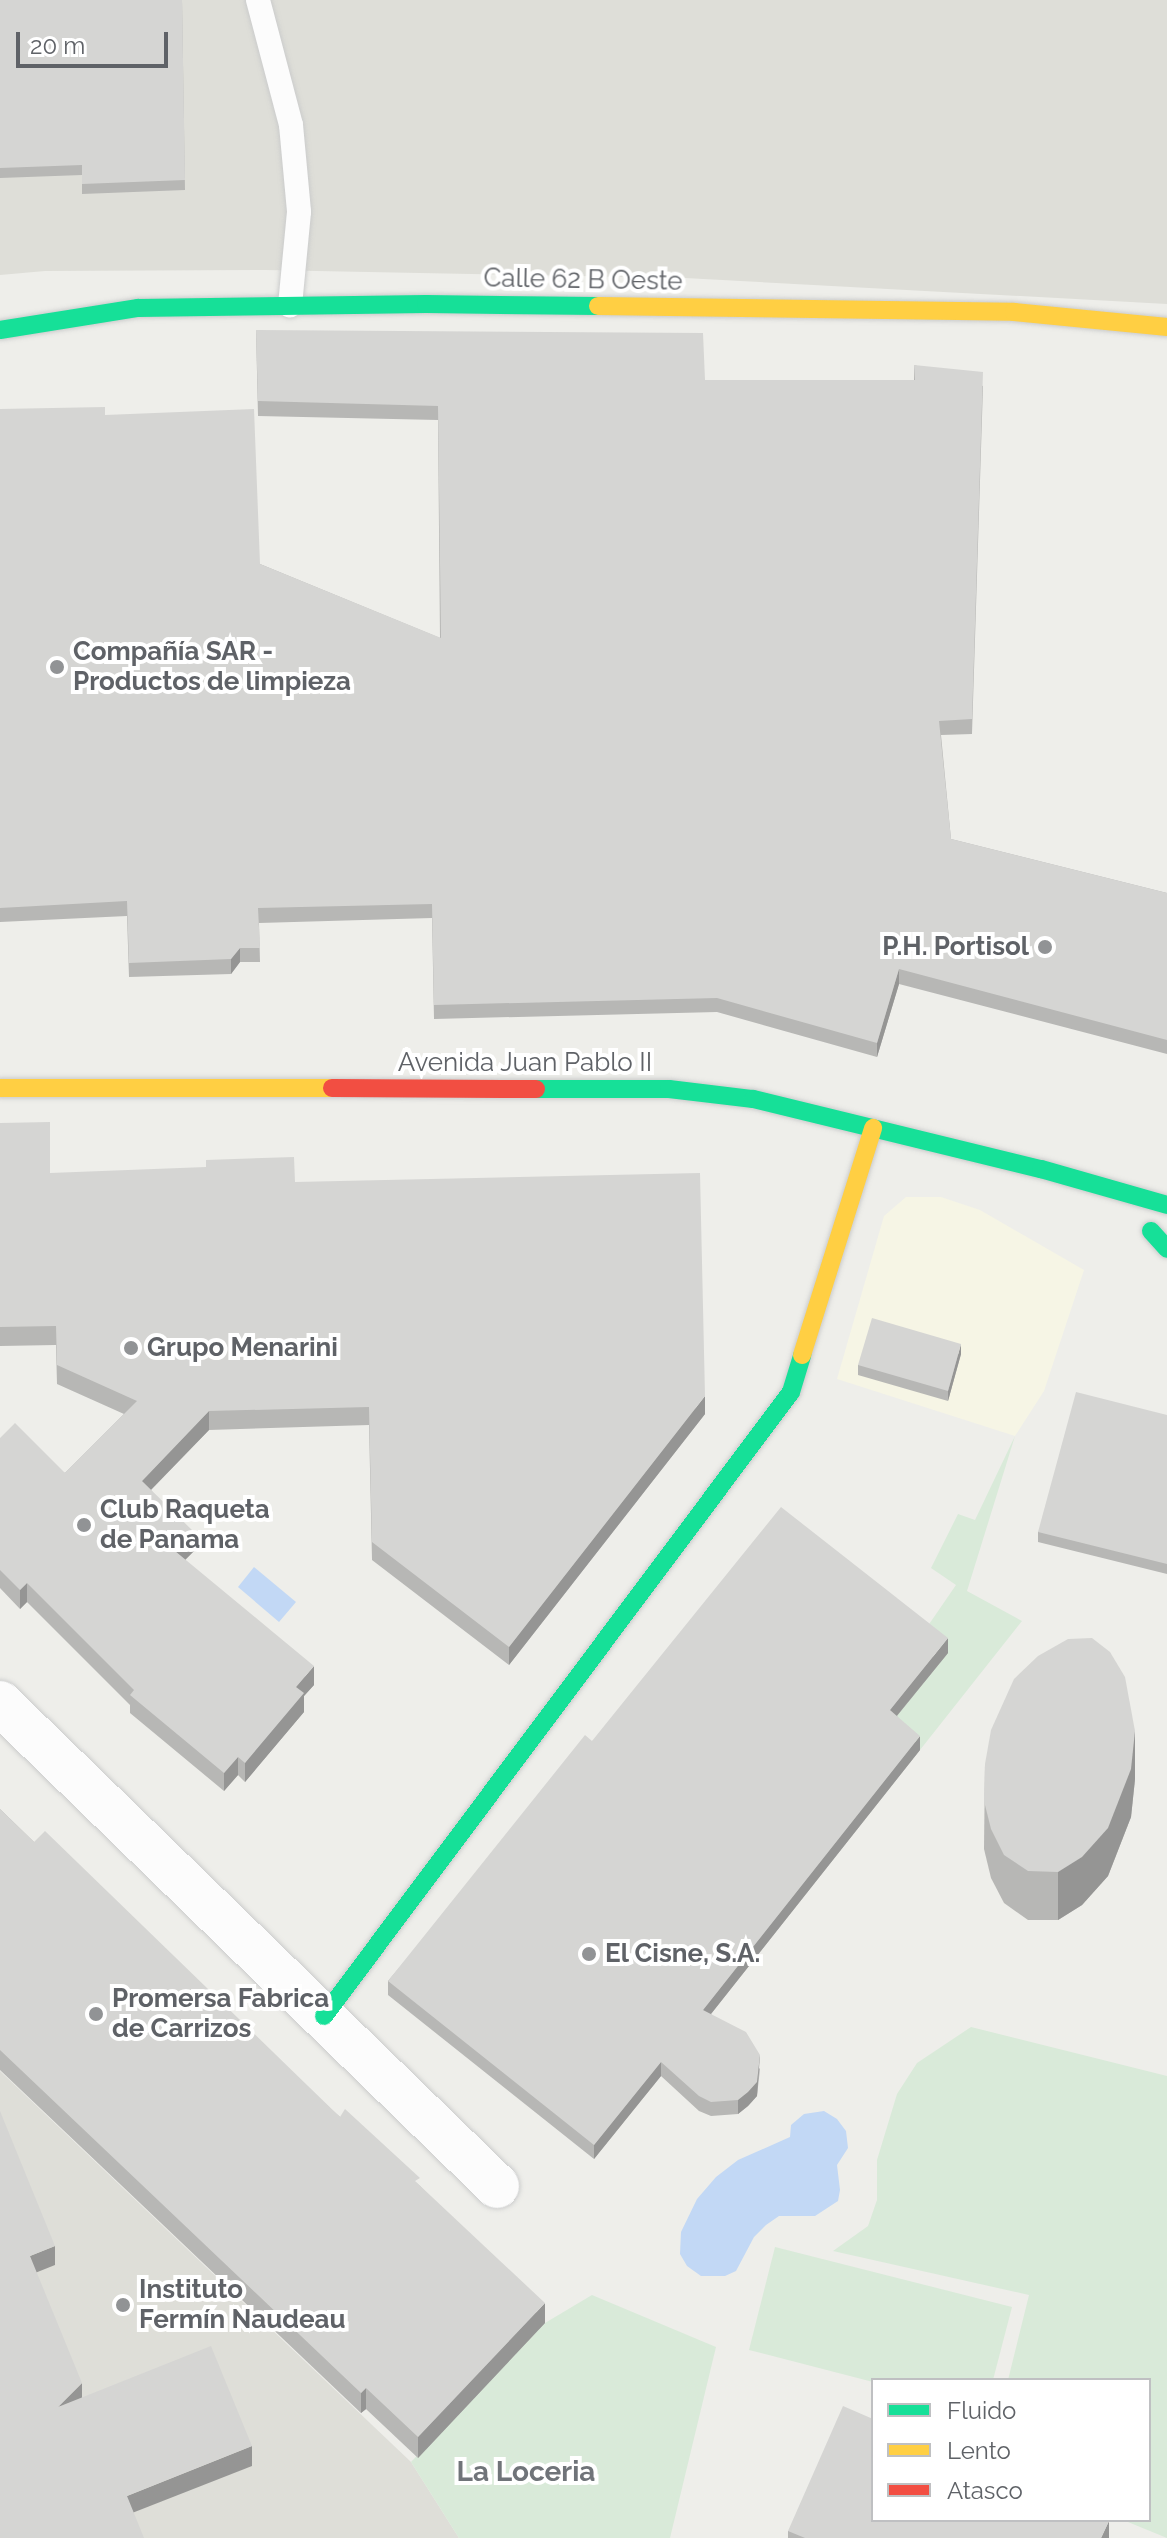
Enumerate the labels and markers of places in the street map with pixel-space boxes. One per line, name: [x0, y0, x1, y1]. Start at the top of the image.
place label: Compañía SAR - Productos de limpieza: [73, 636, 351, 698]
marker: Compañía SAR - Productos de limpieza: [48, 658, 66, 676]
place label: P.H. Portisol: [882, 931, 1029, 963]
marker: P.H. Portisol: [1036, 938, 1054, 956]
place label: Grupo Menarini: [147, 1332, 338, 1364]
marker: Grupo Menarini: [122, 1339, 140, 1357]
place label: Club Raqueta de Panama: [100, 1494, 270, 1556]
marker: Club Raqueta de Panama: [75, 1516, 93, 1534]
place label: El Cisne, S.A.: [605, 1938, 761, 1970]
marker: El Cisne, S.A.: [580, 1945, 598, 1963]
place label: Promersa Fabrica de Carrizos: [112, 1983, 329, 2044]
marker: Promersa Fabrica de Carrizos: [87, 2005, 105, 2023]
place label: Instituto Fermín Naudeau: [139, 2274, 346, 2336]
marker: Instituto Fermín Naudeau: [114, 2296, 132, 2314]

